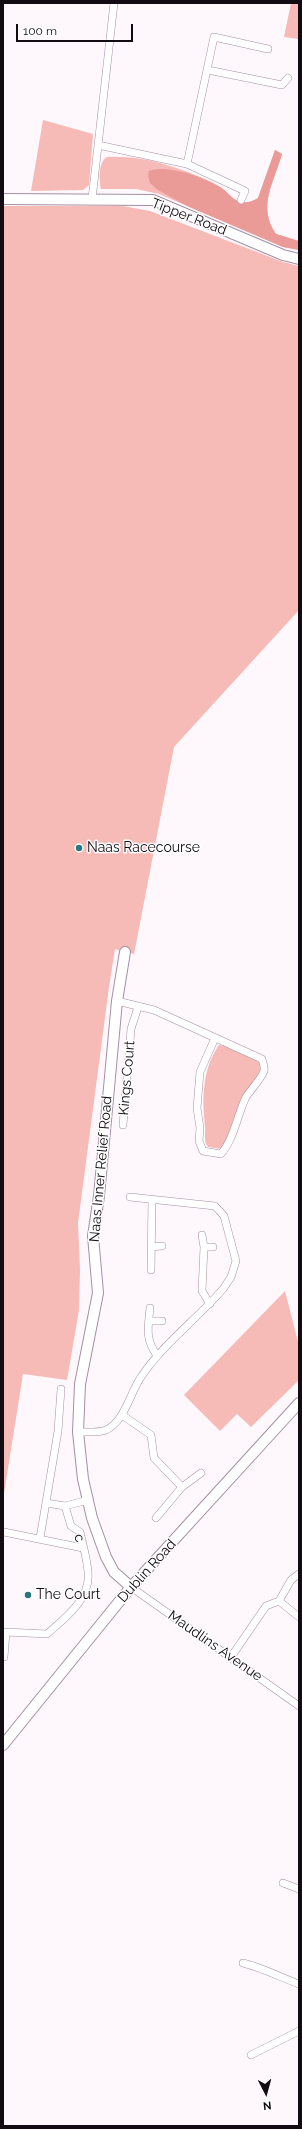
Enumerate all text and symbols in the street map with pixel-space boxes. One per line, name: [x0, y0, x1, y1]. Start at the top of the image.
scale bar: [18, 16, 135, 42]
text: 100 m: [23, 24, 57, 38]
street label: Tipper Road: [149, 195, 229, 239]
place label: Naas Racecourse: [87, 840, 200, 856]
marker: Naas Racecourse: [74, 843, 84, 853]
street label: Kings Court: [115, 1040, 139, 1116]
street label: Naas Inner Relief Road: [86, 1095, 116, 1243]
street label: c: [70, 1531, 88, 1545]
street label: Dublin Road: [114, 1536, 180, 1606]
place label: The Court: [36, 1587, 100, 1603]
marker: The Court: [23, 1590, 33, 1600]
street label: Maudlins Avenue: [165, 1607, 265, 1685]
north arrow: [246, 2073, 286, 2113]
text: N: [262, 2099, 272, 2112]

